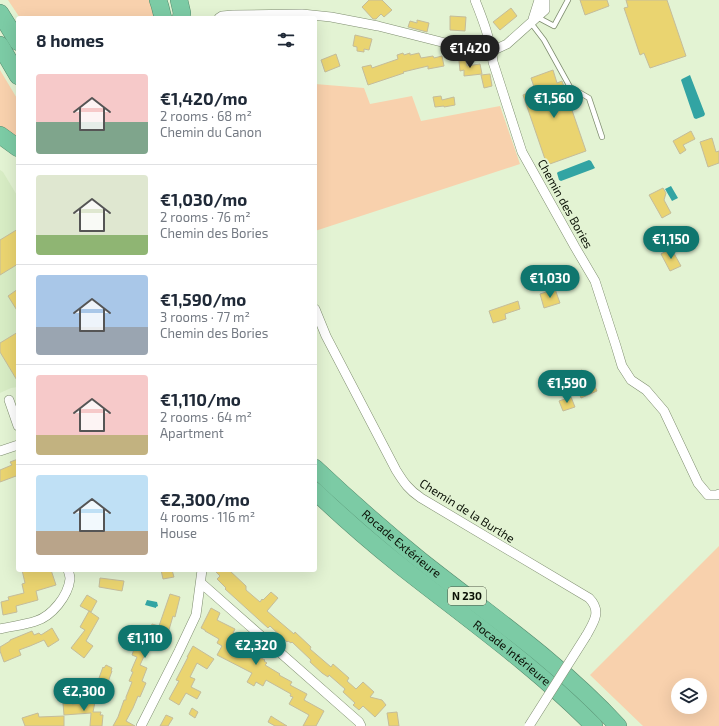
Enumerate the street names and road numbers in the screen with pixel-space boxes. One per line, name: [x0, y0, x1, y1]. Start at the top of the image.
street label: Chemin des Bories: [535, 156, 596, 251]
street label: Chemin de la Burthe: [417, 475, 518, 545]
street label: Rocade Extérieure: [359, 506, 445, 580]
road number: N 230: [448, 587, 486, 605]
street label: Rocade Intérieure: [471, 617, 554, 688]

